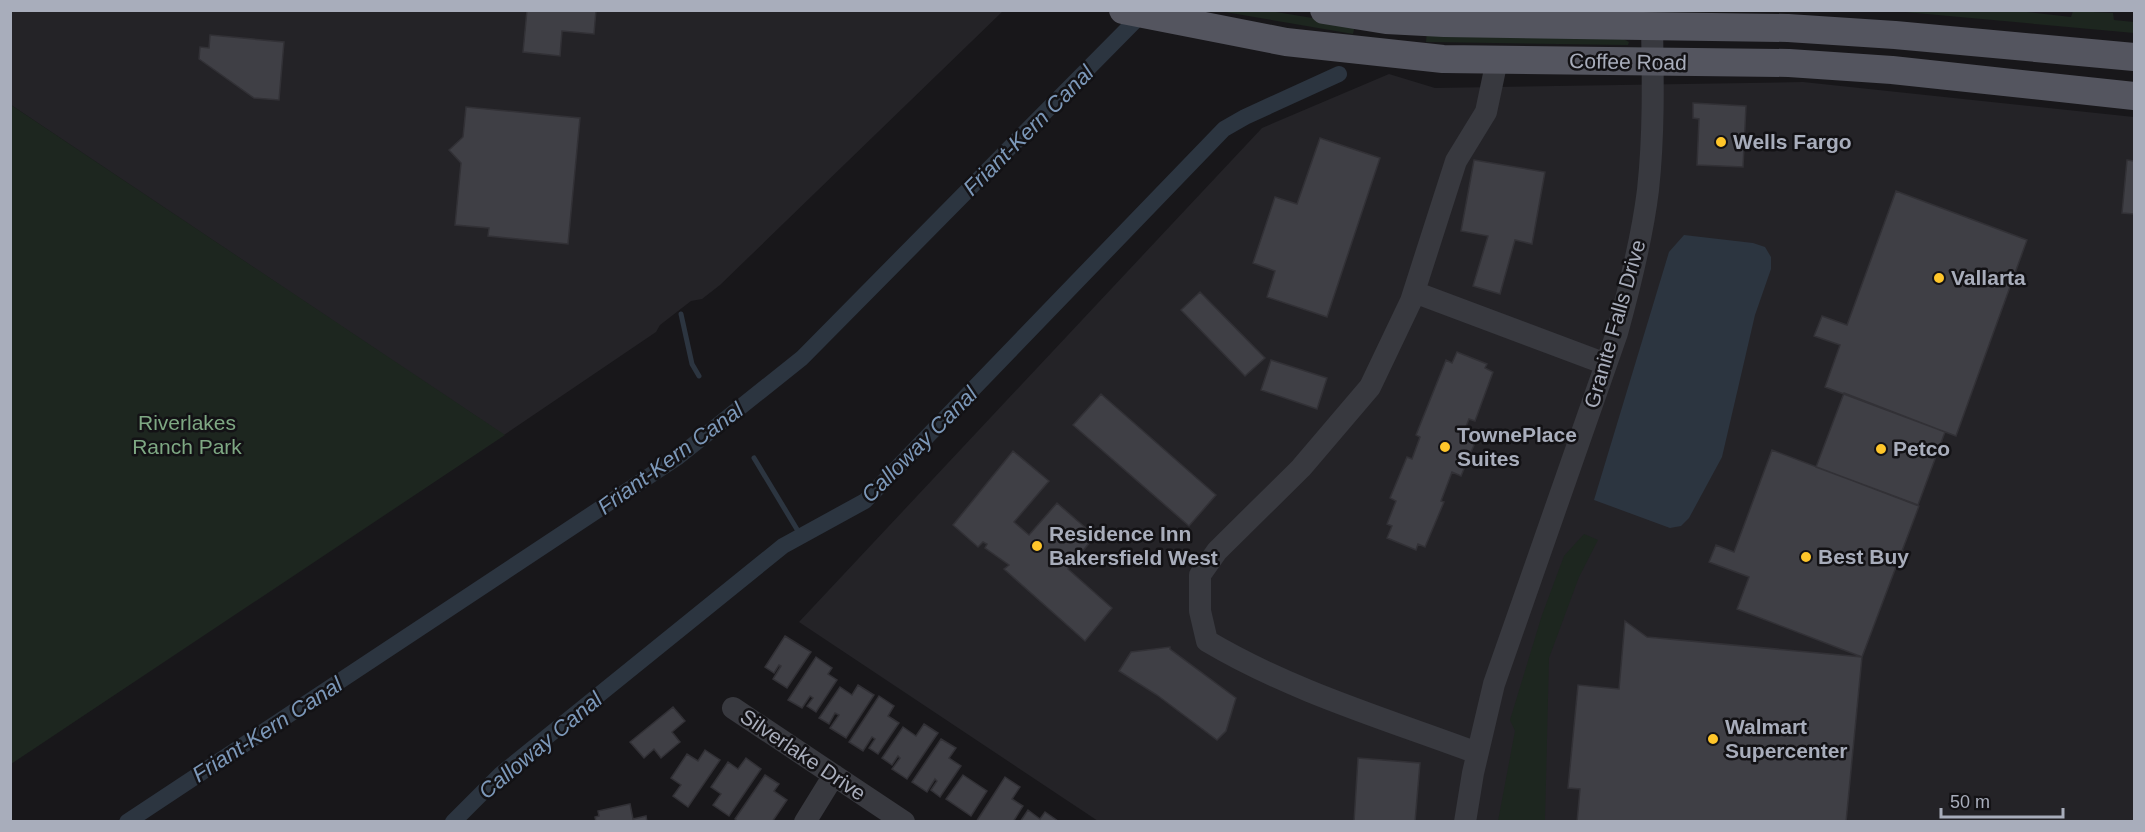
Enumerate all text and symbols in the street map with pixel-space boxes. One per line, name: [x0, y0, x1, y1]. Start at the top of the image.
street label: Coffee Road: [1569, 49, 1687, 74]
water label: Friant-Kern Canal: [958, 59, 1099, 201]
place label: Wells Fargo: [1733, 130, 1852, 153]
marker: Wells Fargo: [1714, 135, 1728, 149]
street label: Granite Falls Drive: [1579, 237, 1650, 411]
place label: Vallarta: [1951, 266, 2026, 289]
marker: Vallarta: [1932, 271, 1946, 285]
water label: Calloway Canal: [856, 381, 983, 507]
water label: Friant-Kern Canal: [593, 397, 749, 520]
park label: Riverlakes Ranch Park: [132, 411, 242, 458]
place label: TownePlace Suites: [1457, 423, 1577, 470]
place label: Petco: [1893, 437, 1950, 460]
marker: TownePlace Suites: [1438, 440, 1452, 454]
marker: Petco: [1874, 442, 1888, 456]
place label: Residence Inn Bakersfield West: [1049, 522, 1218, 569]
marker: Residence Inn Bakersfield West: [1030, 539, 1044, 553]
place label: Best Buy: [1818, 545, 1909, 568]
marker: Best Buy: [1799, 550, 1813, 564]
water label: Friant-Kern Canal: [188, 671, 348, 787]
water label: Calloway Canal: [474, 686, 608, 804]
street label: Silverlake Drive: [736, 704, 870, 805]
place label: Walmart Supercenter: [1725, 715, 1848, 762]
marker: Walmart Supercenter: [1706, 732, 1720, 746]
scale bar: [1941, 781, 2062, 819]
text: 50 m: [1950, 792, 1990, 812]

